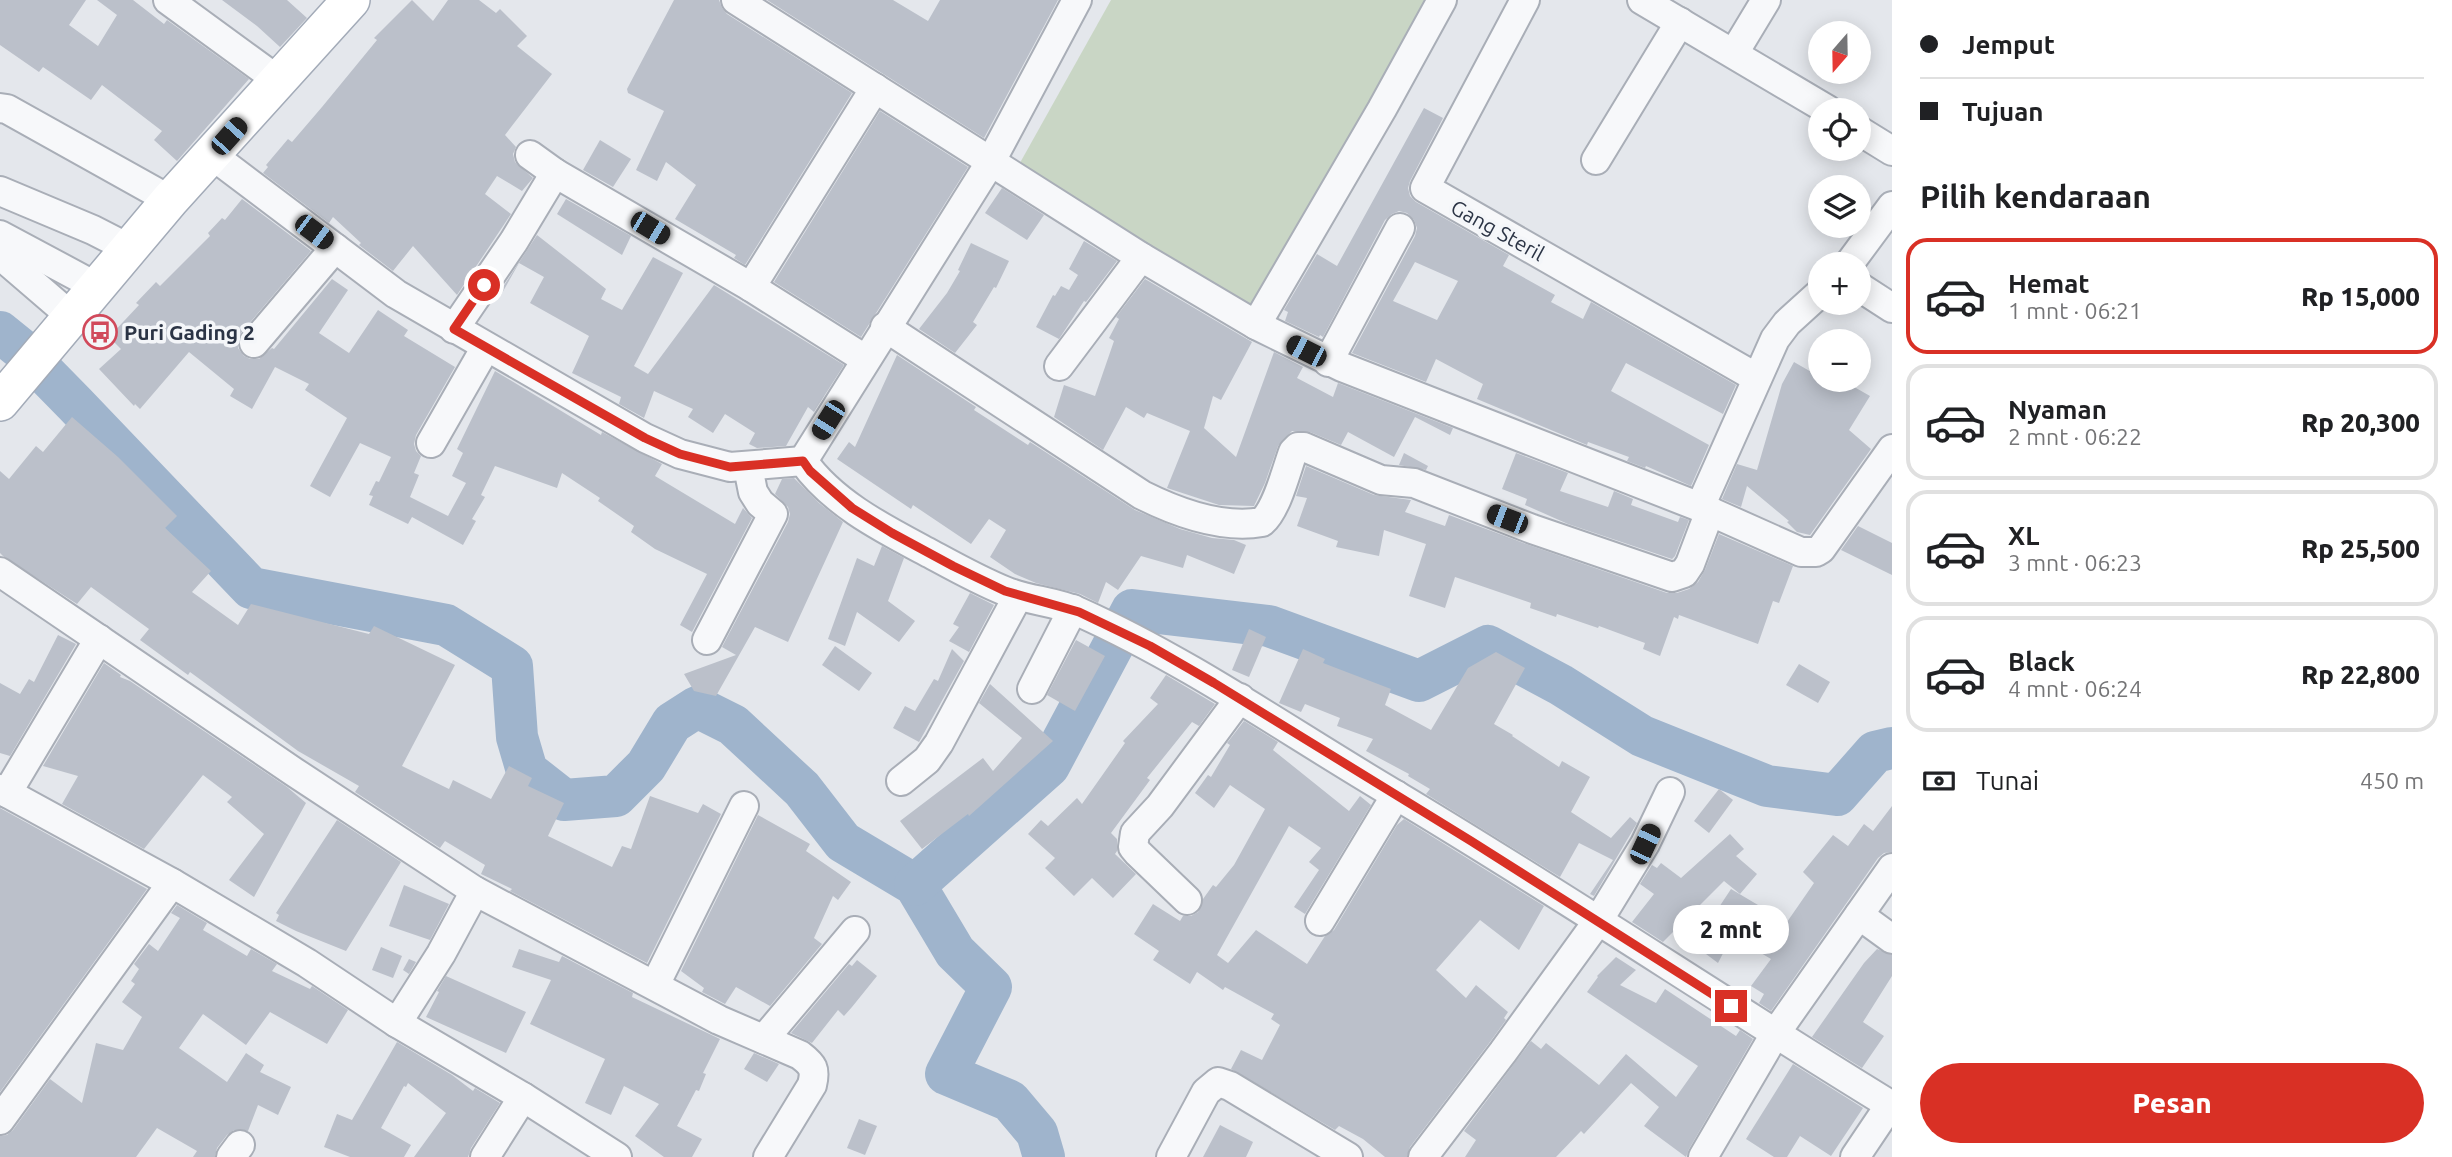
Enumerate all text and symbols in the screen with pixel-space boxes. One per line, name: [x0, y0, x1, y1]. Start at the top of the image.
north arrow: [1808, 21, 1871, 84]
map controls: [1808, 21, 1871, 392]
text: Jemput: [1962, 30, 2055, 59]
text: Tujuan: [1962, 97, 2043, 126]
button: locate: [1808, 98, 1871, 161]
car: [208, 113, 251, 159]
button: layers: [1808, 175, 1871, 238]
text: Pilih kendaraan: [1920, 178, 2151, 214]
street label: Gang Steril: [1447, 195, 1549, 265]
car: [627, 208, 674, 248]
car: [291, 211, 338, 253]
button: +: [1808, 252, 1871, 315]
icon: car: [1924, 265, 1987, 328]
route start: [468, 269, 500, 301]
text: Hemat: [2008, 269, 2090, 298]
text: Rp 15,000: [2301, 282, 2420, 311]
text: 1 mnt · 06:21: [2008, 298, 2142, 323]
bus stop icon: Puri Gading 2: [81, 313, 119, 351]
place label: Puri Gading 2: [124, 320, 255, 344]
button: −: [1808, 329, 1871, 392]
car: [1283, 332, 1330, 370]
icon: car: [1924, 391, 1987, 454]
text: Nyaman: [2008, 395, 2107, 424]
car: [808, 397, 849, 443]
text: Rp 20,300: [2301, 408, 2420, 437]
text: 2 mnt · 06:22: [2008, 424, 2142, 449]
car: [1484, 502, 1531, 536]
icon: car: [1924, 517, 1987, 580]
text: XL: [2008, 521, 2039, 550]
text: Rp 25,500: [2301, 534, 2420, 563]
text: 3 mnt · 06:23: [2008, 550, 2142, 575]
icon: car: [1924, 643, 1987, 706]
text: Black: [2008, 647, 2075, 676]
text: Rp 22,800: [2301, 660, 2420, 689]
text: 4 mnt · 06:24: [2008, 676, 2142, 701]
icon: cash: [1920, 762, 1958, 800]
text: Tunai: [1976, 766, 2039, 795]
text: 450 m: [2360, 768, 2424, 793]
car: [1627, 821, 1664, 867]
callout: 2 mnt: [1673, 904, 1789, 954]
text: 2 mnt: [1700, 917, 1762, 942]
route end: [1715, 990, 1747, 1022]
button: Pesan: [1920, 1063, 2424, 1143]

